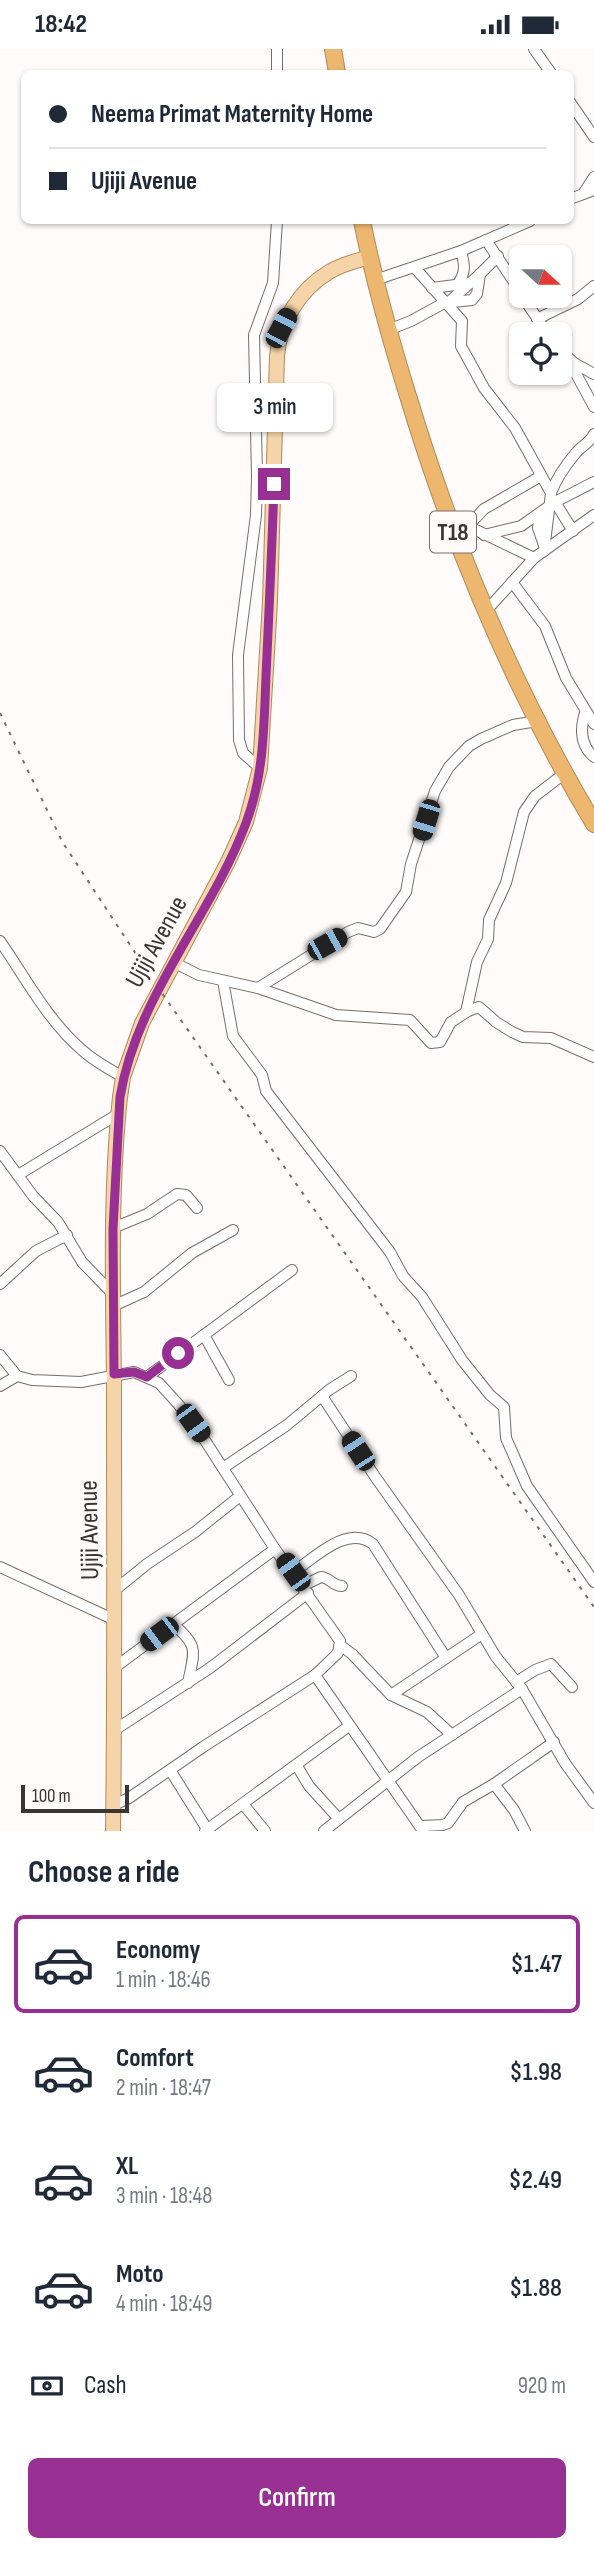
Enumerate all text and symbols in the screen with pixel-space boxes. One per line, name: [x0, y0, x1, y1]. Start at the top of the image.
text: 18:42: [35, 9, 87, 40]
text: Neema Primat Maternity Home: [91, 99, 373, 130]
text: Ujiji Avenue: [91, 166, 197, 197]
north arrow: [509, 245, 572, 308]
map controls: [509, 245, 572, 385]
car: [262, 305, 301, 351]
button: locate: [509, 322, 572, 385]
callout: 3 min: [216, 383, 332, 431]
text: 3 min: [253, 393, 297, 421]
route end: [258, 468, 290, 500]
road number: T18: [430, 511, 476, 553]
car: [410, 797, 443, 843]
street label: Ujiji Avenue: [119, 891, 195, 993]
car: [304, 925, 351, 963]
route start: [162, 1337, 194, 1369]
car: [173, 1400, 214, 1446]
car: [338, 1428, 379, 1474]
street label: Ujiji Avenue: [74, 1480, 106, 1580]
car: [273, 1549, 314, 1595]
car: [136, 1613, 183, 1655]
scale bar: [21, 1782, 130, 1814]
text: 100 m: [32, 1785, 71, 1808]
text: Choose a ride: [28, 1853, 180, 1892]
icon: car: [32, 1933, 95, 1996]
text: Economy: [116, 1935, 200, 1966]
text: $1.47: [511, 1949, 562, 1980]
text: 1 min · 18:46: [116, 1966, 211, 1994]
icon: car: [32, 2041, 95, 2104]
text: Comfort: [116, 2043, 194, 2074]
text: $1.98: [509, 2057, 562, 2088]
text: 2 min · 18:47: [116, 2074, 211, 2102]
icon: car: [32, 2149, 95, 2212]
text: XL: [116, 2151, 138, 2182]
text: $2.49: [509, 2165, 562, 2196]
text: 3 min · 18:48: [116, 2182, 212, 2210]
icon: car: [32, 2257, 95, 2320]
text: Moto: [116, 2259, 164, 2290]
text: $1.88: [509, 2273, 562, 2304]
text: 4 min · 18:49: [116, 2290, 212, 2318]
icon: cash: [28, 2367, 66, 2405]
text: Cash: [84, 2370, 127, 2401]
text: 920 m: [518, 2372, 566, 2400]
button: Confirm: [28, 2458, 566, 2538]

